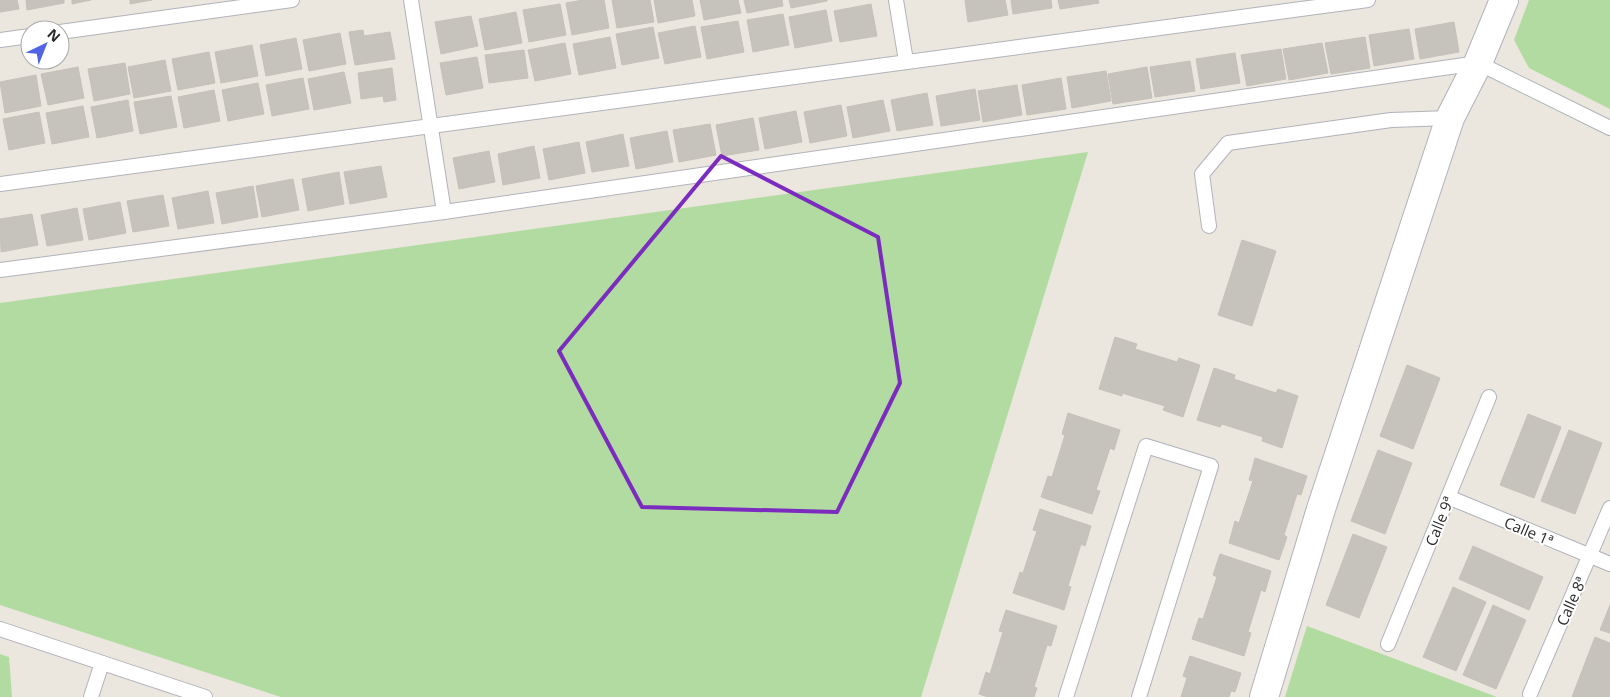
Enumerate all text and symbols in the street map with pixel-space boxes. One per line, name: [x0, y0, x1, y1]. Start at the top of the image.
north arrow: [20, 20, 70, 70]
text: N: [44, 24, 65, 46]
street label: Calle 9ª: [1420, 493, 1458, 549]
street label: Calle 1ª: [1501, 512, 1557, 550]
street label: Calle 8ª: [1551, 573, 1591, 629]

